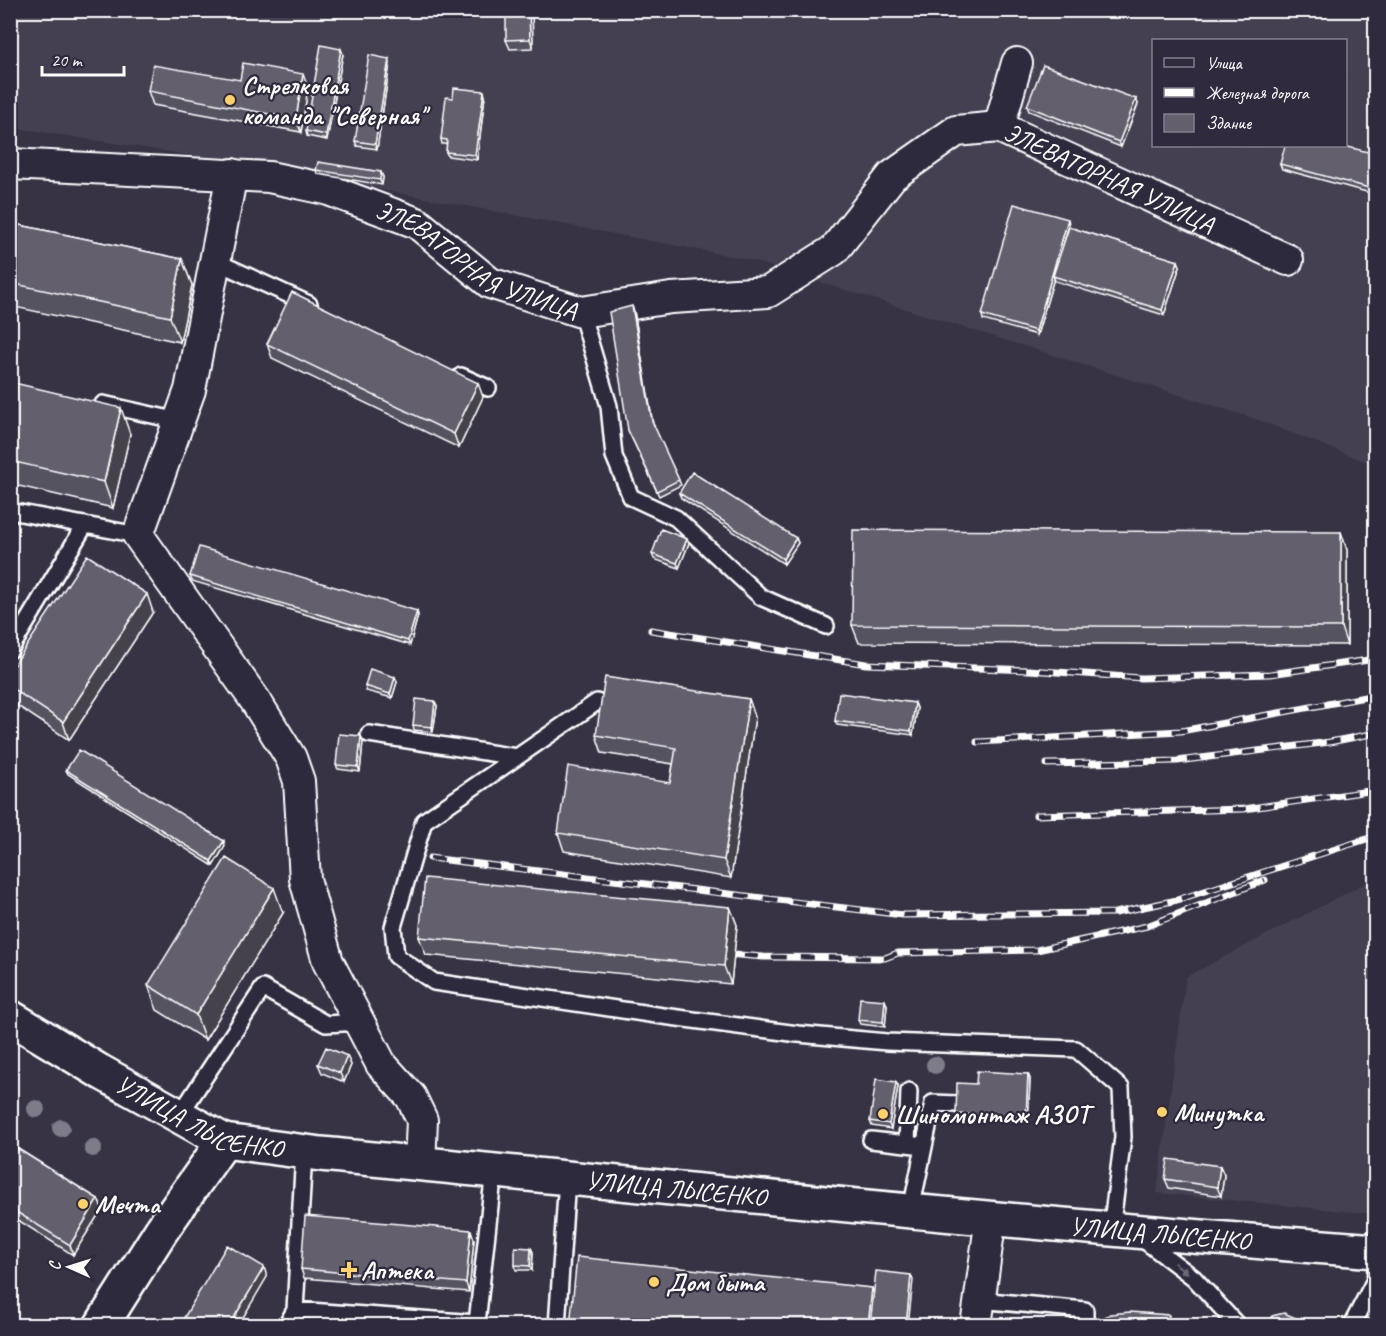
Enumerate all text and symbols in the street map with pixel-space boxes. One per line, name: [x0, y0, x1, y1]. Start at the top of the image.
scale bar: [42, 39, 124, 77]
legend: [1152, 39, 1347, 147]
text: 20 m: [51, 49, 84, 71]
text: Улица: [1206, 52, 1243, 74]
place label: Стрелковая команда "Северная": [242, 69, 431, 132]
text: Железная дорога: [1206, 82, 1310, 105]
marker: Стрелковая команда "Северная": [223, 93, 237, 107]
text: Здание: [1206, 112, 1252, 134]
street label: ЭЛЕВАТОРНАЯ УЛИЦА: [999, 116, 1220, 241]
street label: ЭЛЕВАТОРНАЯ УЛИЦА: [371, 193, 582, 327]
street label: УЛИЦА ЛЫСЕНКО: [109, 1067, 288, 1166]
place label: Минутка: [1174, 1096, 1266, 1129]
place label: Шиномонтаж АЗОТ: [895, 1098, 1096, 1131]
marker: Минутка: [1155, 1105, 1169, 1119]
marker: Шиномонтаж АЗОТ: [876, 1107, 890, 1121]
street label: УЛИЦА ЛЫСЕНКО: [584, 1164, 771, 1215]
place label: Мечта: [95, 1188, 162, 1221]
marker: Мечта: [76, 1197, 90, 1211]
street label: УЛИЦА ЛЫСЕНКО: [1068, 1210, 1255, 1258]
north arrow: [39, 1237, 99, 1297]
place label: Аптека: [361, 1254, 435, 1287]
text: С: [45, 1260, 65, 1271]
one-way arrow: [1173, 1262, 1189, 1274]
marker: Аптека: [342, 1263, 356, 1277]
place label: Дом быта: [666, 1266, 766, 1299]
marker: Дом быта: [647, 1275, 661, 1289]

